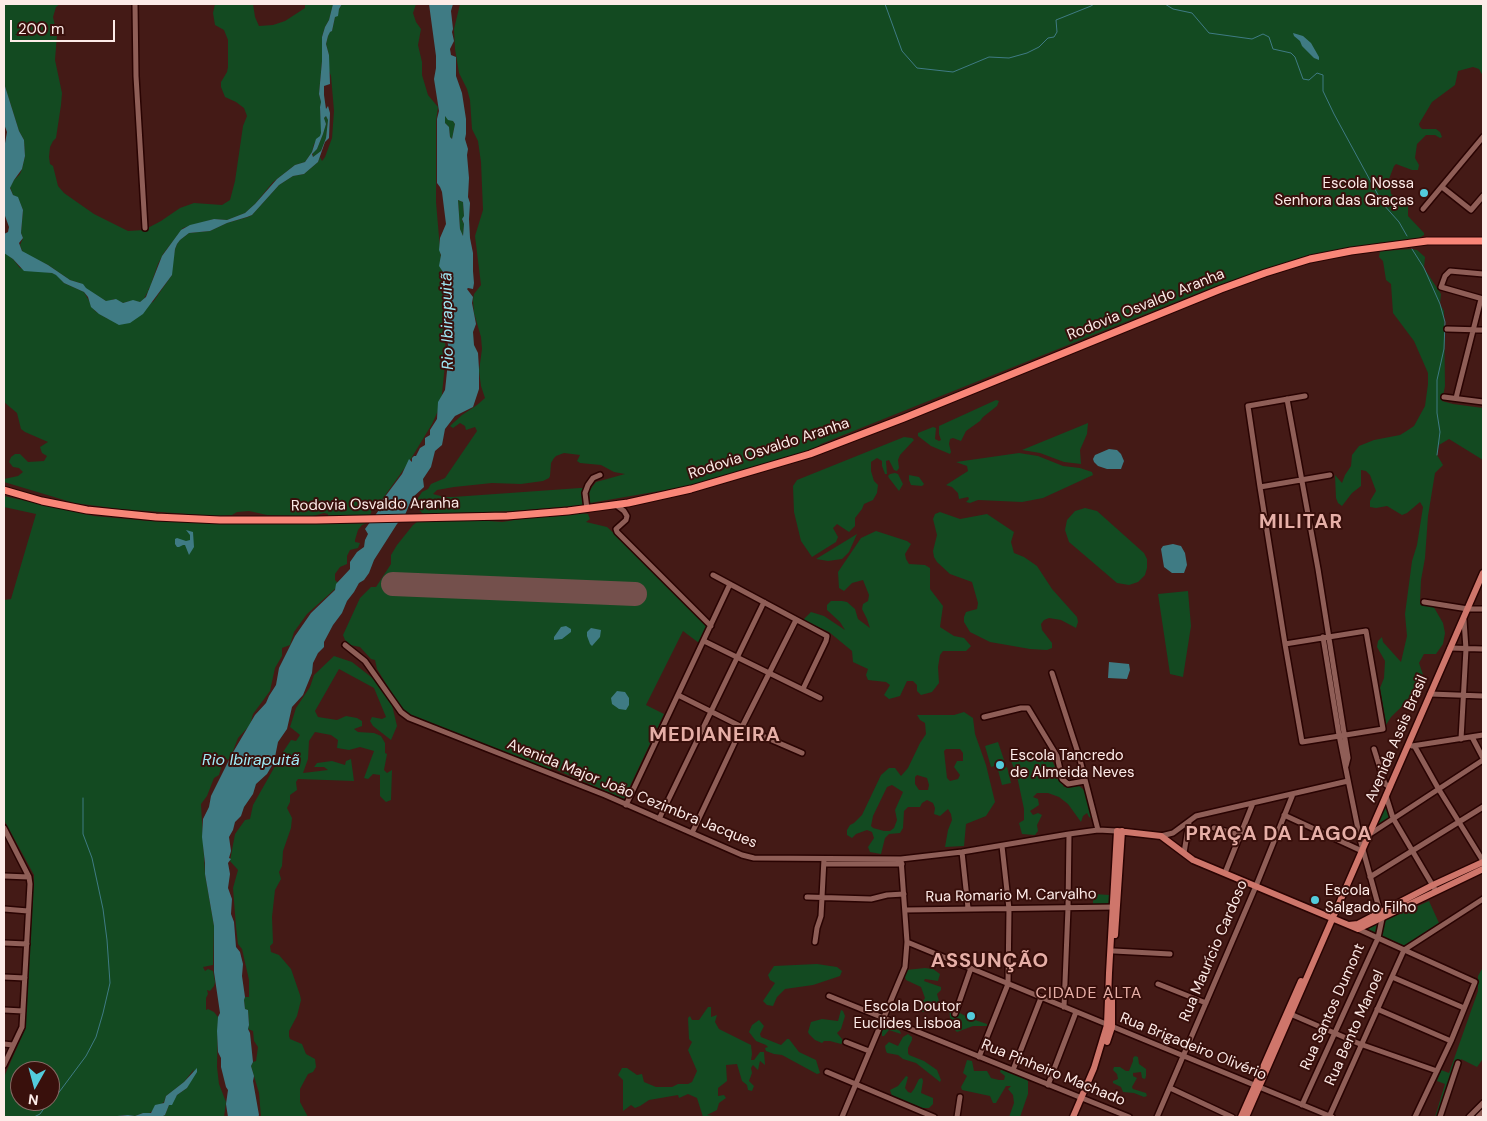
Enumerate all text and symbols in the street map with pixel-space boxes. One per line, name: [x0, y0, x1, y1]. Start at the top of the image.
scale bar: [12, 10, 118, 42]
text: 200 m: [18, 19, 64, 39]
place label: Escola Nossa Senhora das Graças: [1275, 175, 1414, 210]
marker: Escola Nossa Senhora das Graças: [1418, 187, 1430, 199]
street label: Rodovia Osvaldo Aranha: [1065, 265, 1227, 345]
water label: Rio Ibirapuitã: [438, 272, 458, 370]
street label: Rodovia Osvaldo Aranha: [686, 414, 852, 484]
street label: Rodovia Osvaldo Aranha: [291, 495, 459, 515]
district label: MILITAR: [1258, 511, 1344, 535]
street label: Avenida Assis Brasil: [1362, 673, 1432, 805]
district label: MEDIANEIRA: [648, 724, 782, 748]
street label: Avenida Major João Cezimbra Jacques: [504, 735, 760, 853]
place label: Escola Tancredo de Almeida Neves: [1010, 747, 1134, 782]
water label: Rio Ibirapuitã: [202, 751, 300, 771]
marker: Escola Tancredo de Almeida Neves: [994, 759, 1006, 771]
district label: PRAÇA DA LAGOA: [1184, 823, 1374, 847]
street label: Rua Maurício Cardoso: [1176, 878, 1252, 1024]
place label: Escola Salgado Filho: [1325, 882, 1417, 917]
street label: Rua Romario M. Carvalho: [925, 886, 1097, 906]
marker: Escola Salgado Filho: [1309, 894, 1321, 906]
street label: Rua Santos Dumont: [1297, 941, 1369, 1073]
district label: ASSUNÇÃO: [930, 950, 1050, 974]
street label: Rua Bento Manoel: [1321, 967, 1389, 1089]
district label: CIDADE ALTA: [1034, 984, 1144, 1004]
place label: Escola Doutor Euclides Lisboa: [853, 998, 961, 1033]
street label: Rua Brigadeiro Olivério: [1117, 1009, 1269, 1085]
marker: Escola Doutor Euclides Lisboa: [965, 1010, 977, 1022]
street label: Rua Pinheiro Machado: [978, 1036, 1128, 1110]
north arrow: [10, 1061, 60, 1111]
text: N: [27, 1090, 39, 1109]

